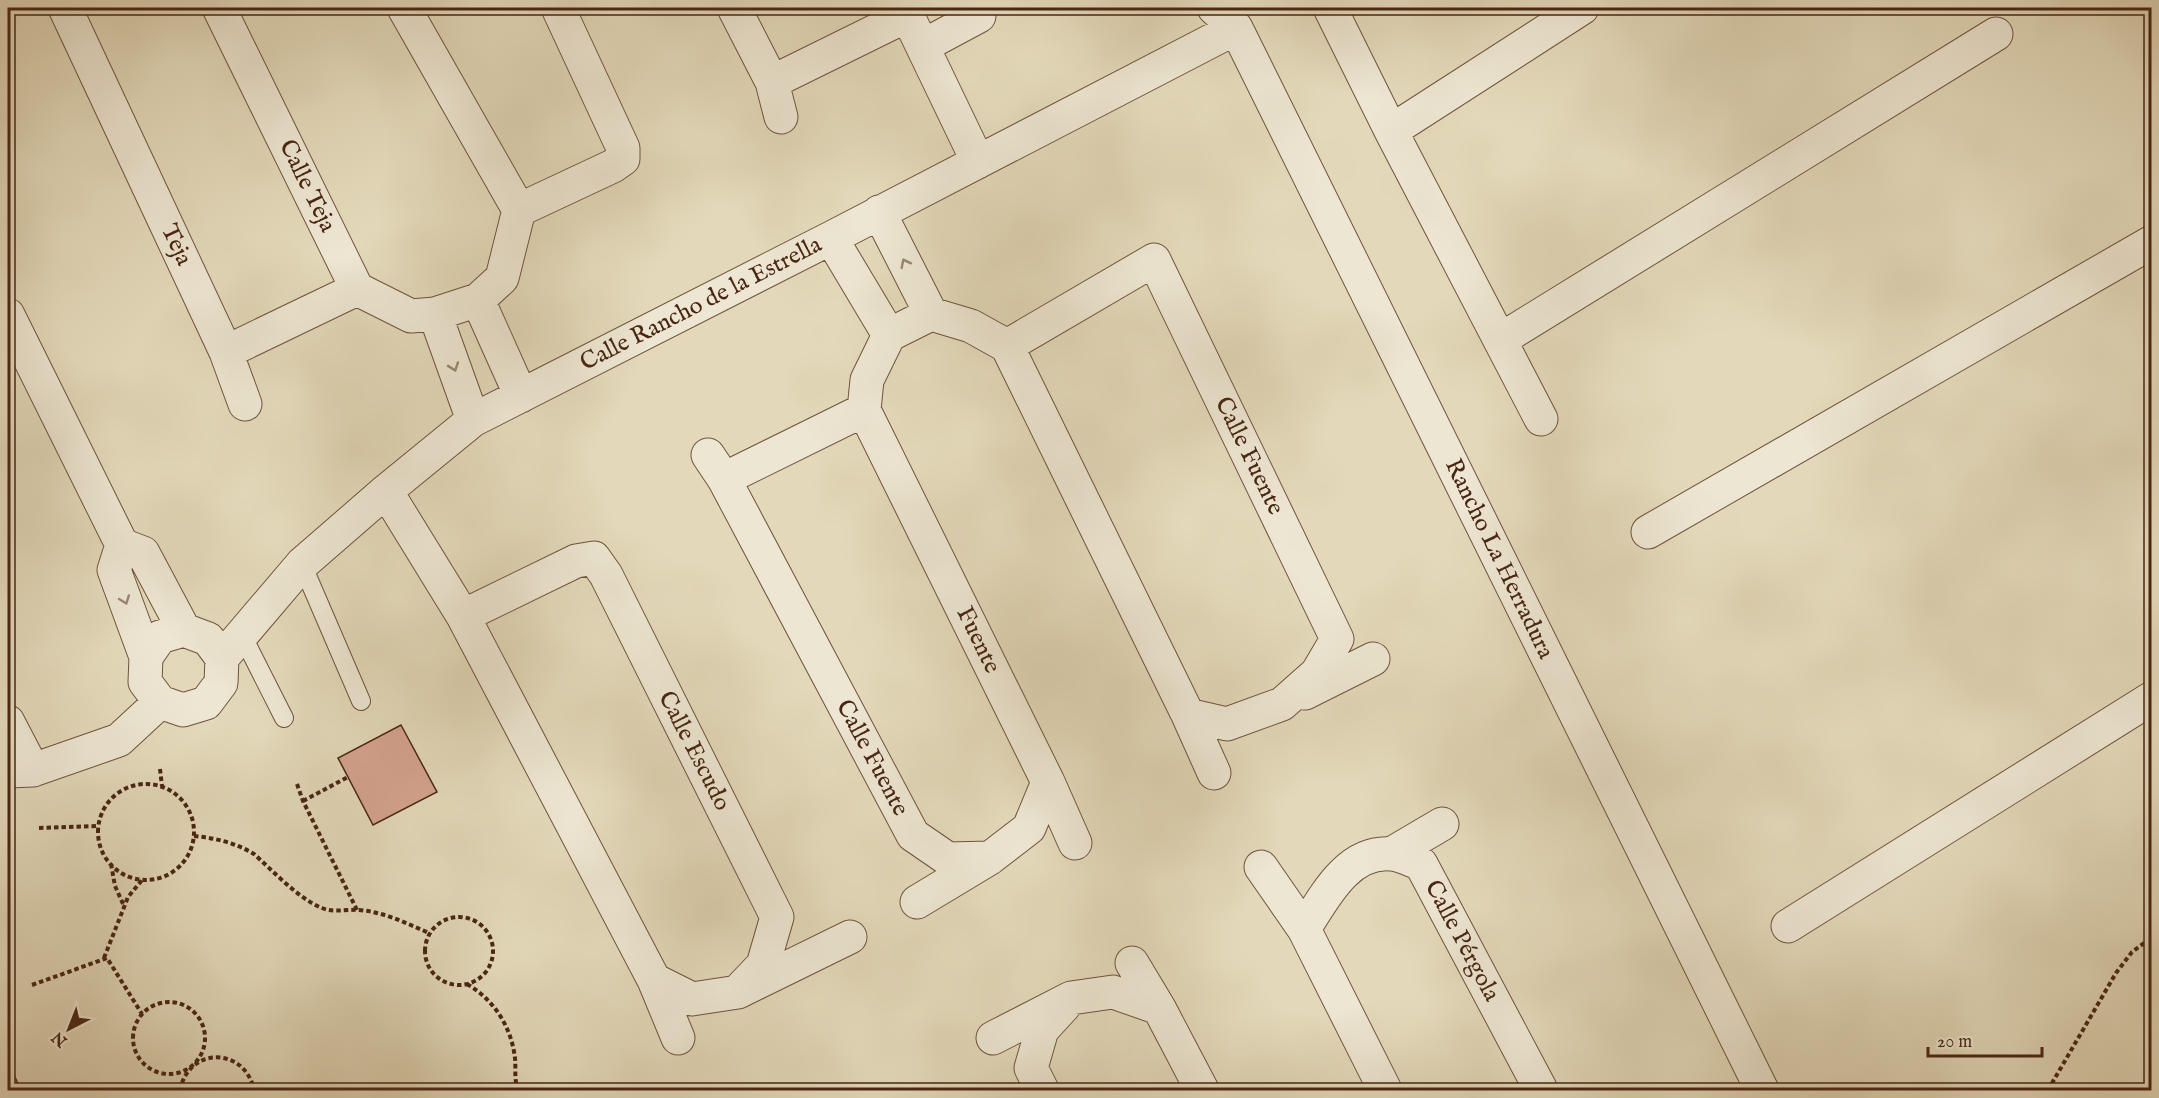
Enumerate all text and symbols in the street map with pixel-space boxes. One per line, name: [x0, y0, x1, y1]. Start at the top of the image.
street label: Calle Teja: [271, 135, 343, 238]
street label: Teja: [153, 219, 199, 271]
street label: Calle Rancho de la Estrella: [575, 229, 828, 378]
one-way arrow: [901, 259, 912, 269]
one-way arrow: [446, 361, 459, 372]
street label: Calle Fuente: [1207, 392, 1291, 520]
street label: Rancho La Herradura: [1437, 454, 1561, 665]
one-way arrow: [117, 594, 130, 605]
street label: Fuente: [949, 602, 1007, 678]
street label: Calle Escudo: [651, 686, 737, 816]
street label: Calle Fuente: [828, 695, 916, 821]
street label: Calle Pérgola: [1417, 875, 1507, 1008]
north arrow: [39, 999, 99, 1059]
scale bar: [1928, 1020, 2042, 1058]
text: N: [48, 1026, 73, 1051]
text: 20 m: [1937, 1031, 1972, 1054]

